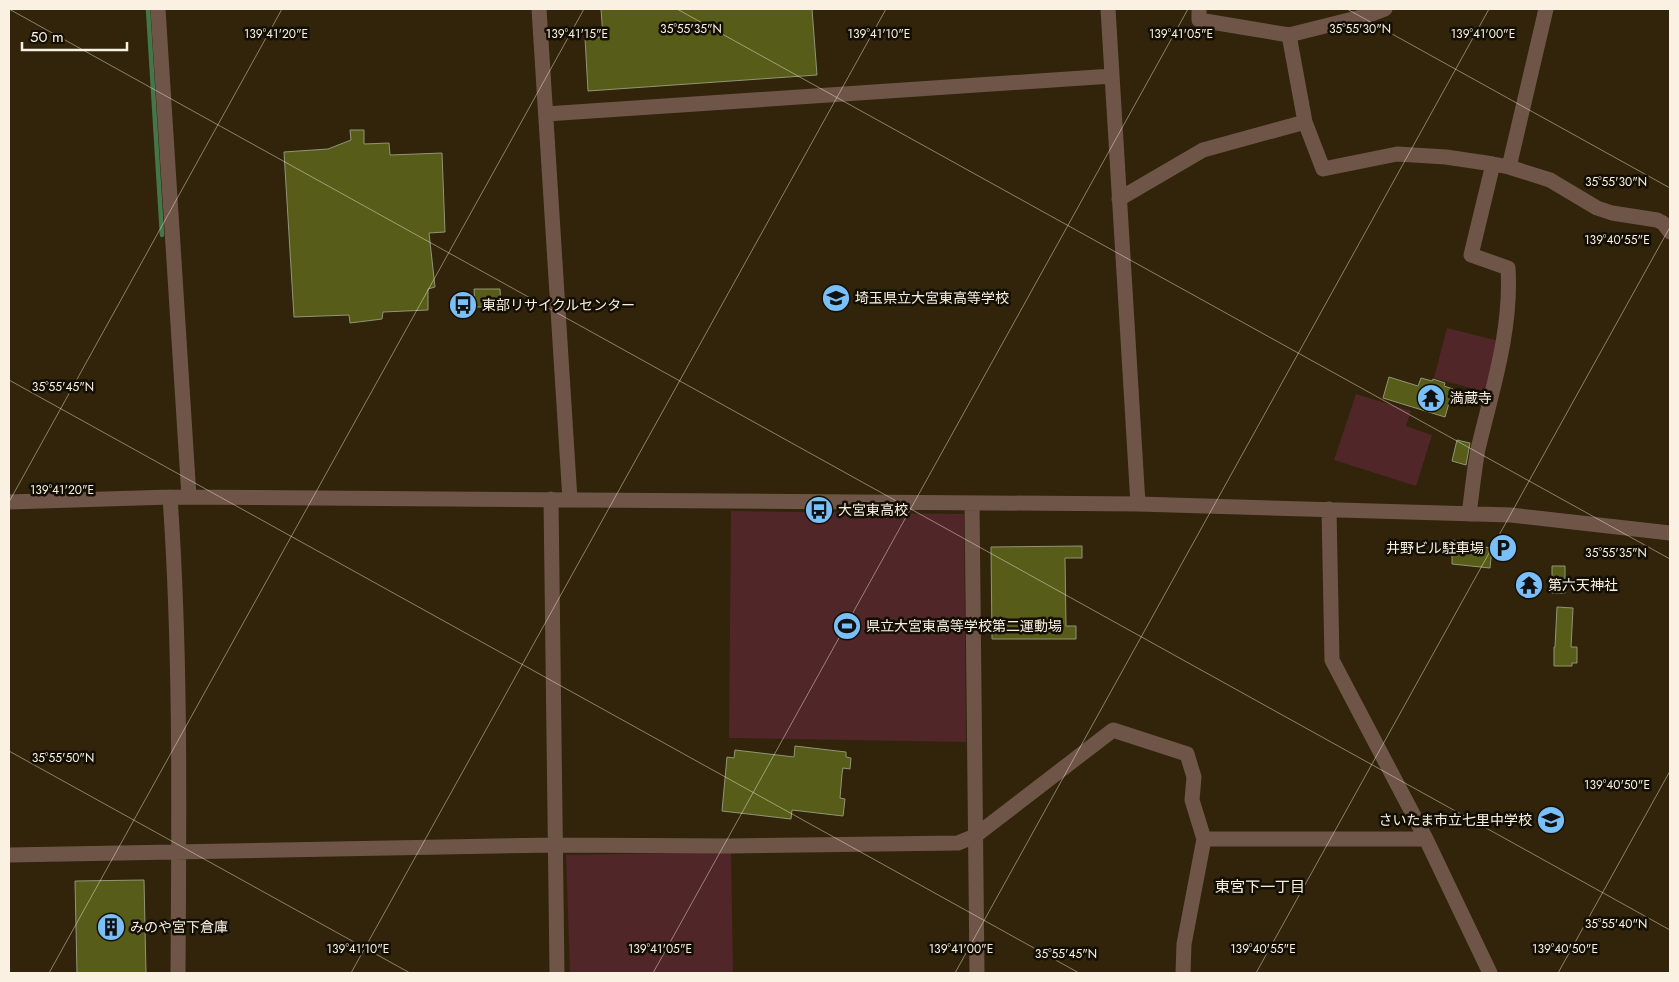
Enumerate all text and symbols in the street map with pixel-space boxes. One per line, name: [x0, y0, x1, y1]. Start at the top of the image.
scale bar: [22, 20, 128, 52]
text: 35°55'35"N: [660, 20, 722, 38]
text: 35°55'30"N: [1329, 20, 1391, 38]
text: 139°41'20"E: [244, 25, 308, 43]
text: 139°41'15"E: [546, 25, 608, 43]
text: 139°41'10"E: [848, 25, 910, 43]
text: 139°41'05"E: [1149, 25, 1213, 43]
text: 139°41'00"E: [1451, 25, 1515, 43]
text: 50 m: [30, 26, 64, 48]
text: 35°55'30"N: [1585, 173, 1647, 191]
text: 139°40'55"E: [1584, 231, 1650, 249]
school or university icon: 埼玉県立大宮東高等学校: [821, 283, 851, 313]
place label: 埼玉県立大宮東高等学校: [855, 288, 1009, 308]
bus stop icon: 東部リサイクルセンター: [448, 290, 478, 320]
place label: 東部リサイクルセンター: [482, 295, 635, 315]
text: 35°55'45"N: [32, 378, 94, 396]
temple icon: 満蔵寺: [1416, 383, 1446, 413]
place label: 満蔵寺: [1450, 388, 1492, 408]
text: 139°41'20"E: [30, 481, 94, 499]
bus stop icon: 大宮東高校: [804, 495, 834, 525]
place label: 大宮東高校: [838, 500, 908, 520]
parking icon: 井野ビル駐車場: [1488, 533, 1518, 563]
place label: 井野ビル駐車場: [1386, 538, 1484, 558]
text: 35°55'35"N: [1585, 544, 1647, 562]
temple icon: 第六天神社: [1514, 570, 1544, 600]
place label: 第六天神社: [1548, 575, 1618, 595]
sports icon: 県立大宮東高等学校第二運動場: [832, 611, 862, 641]
place label: 県立大宮東高等学校第二運動場: [866, 616, 1062, 636]
text: 35°55'50"N: [32, 749, 94, 767]
text: 139°40'50"E: [1584, 776, 1650, 794]
school or university icon: さいたま市立七里中学校: [1536, 805, 1566, 835]
place label: さいたま市立七里中学校: [1378, 810, 1532, 830]
district label: 東宮下一丁目: [1215, 876, 1305, 898]
building icon: みのや宮下倉庫: [96, 912, 126, 942]
text: 35°55'40"N: [1585, 915, 1647, 933]
place label: みのや宮下倉庫: [130, 917, 228, 937]
text: 139°41'10"E: [327, 940, 389, 958]
text: 139°41'05"E: [628, 940, 692, 958]
text: 139°41'00"E: [929, 940, 993, 958]
text: 139°40'55"E: [1230, 940, 1296, 958]
text: 139°40'50"E: [1532, 940, 1598, 958]
text: 35°55'45"N: [1035, 945, 1097, 963]

